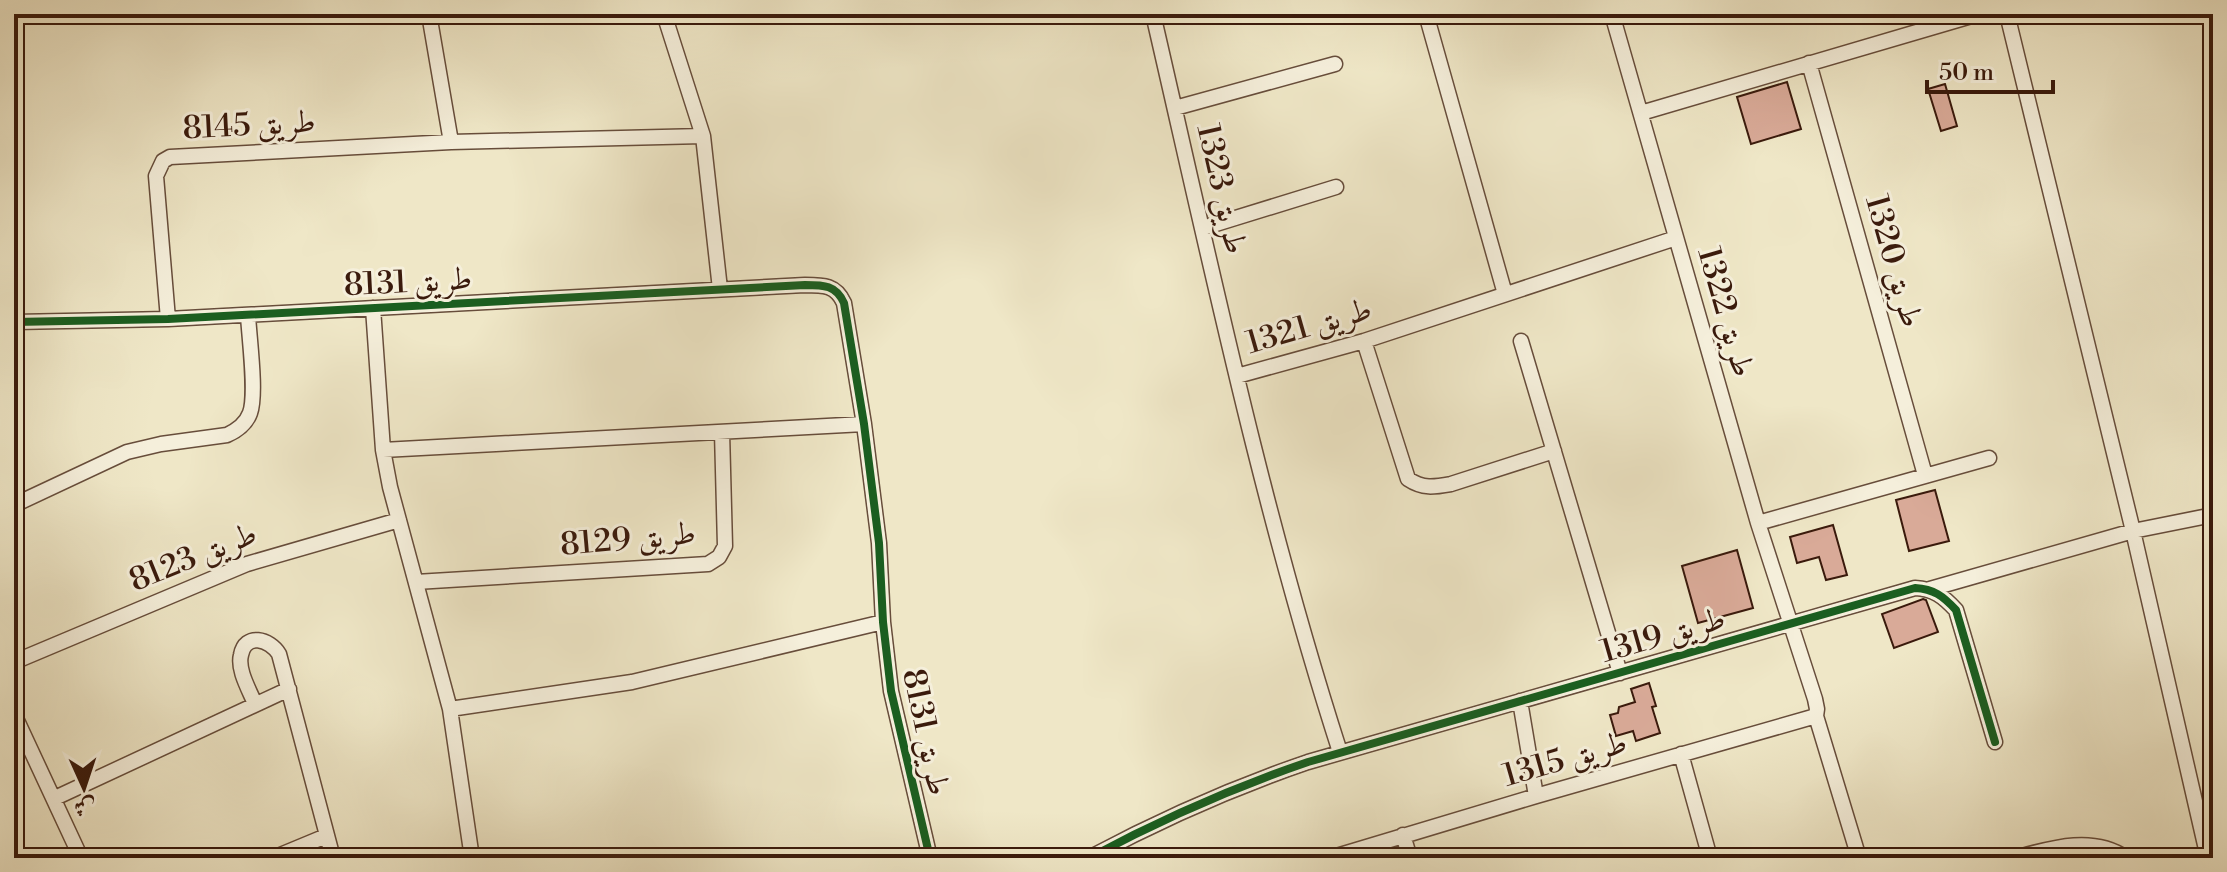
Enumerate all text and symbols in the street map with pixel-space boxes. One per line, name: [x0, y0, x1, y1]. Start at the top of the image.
scale bar: [1927, 44, 2053, 94]
text: 50 m: [1939, 58, 1994, 88]
street label: طريق 8145: [181, 102, 317, 148]
street label: طريق 1323: [1188, 120, 1256, 258]
street label: طريق 1320: [1856, 190, 1932, 332]
street label: طريق 1322: [1688, 243, 1764, 381]
street label: طريق 8131: [343, 259, 473, 305]
street label: طريق 1321: [1241, 289, 1377, 363]
street label: طريق 8123: [123, 513, 263, 601]
street label: طريق 8129: [558, 513, 698, 565]
street label: طريق 1319: [1596, 598, 1730, 672]
street label: طريق 8131: [893, 665, 959, 799]
street label: طريق 1315: [1498, 722, 1632, 796]
north arrow: [44, 748, 124, 828]
text: ش: [73, 792, 97, 821]

